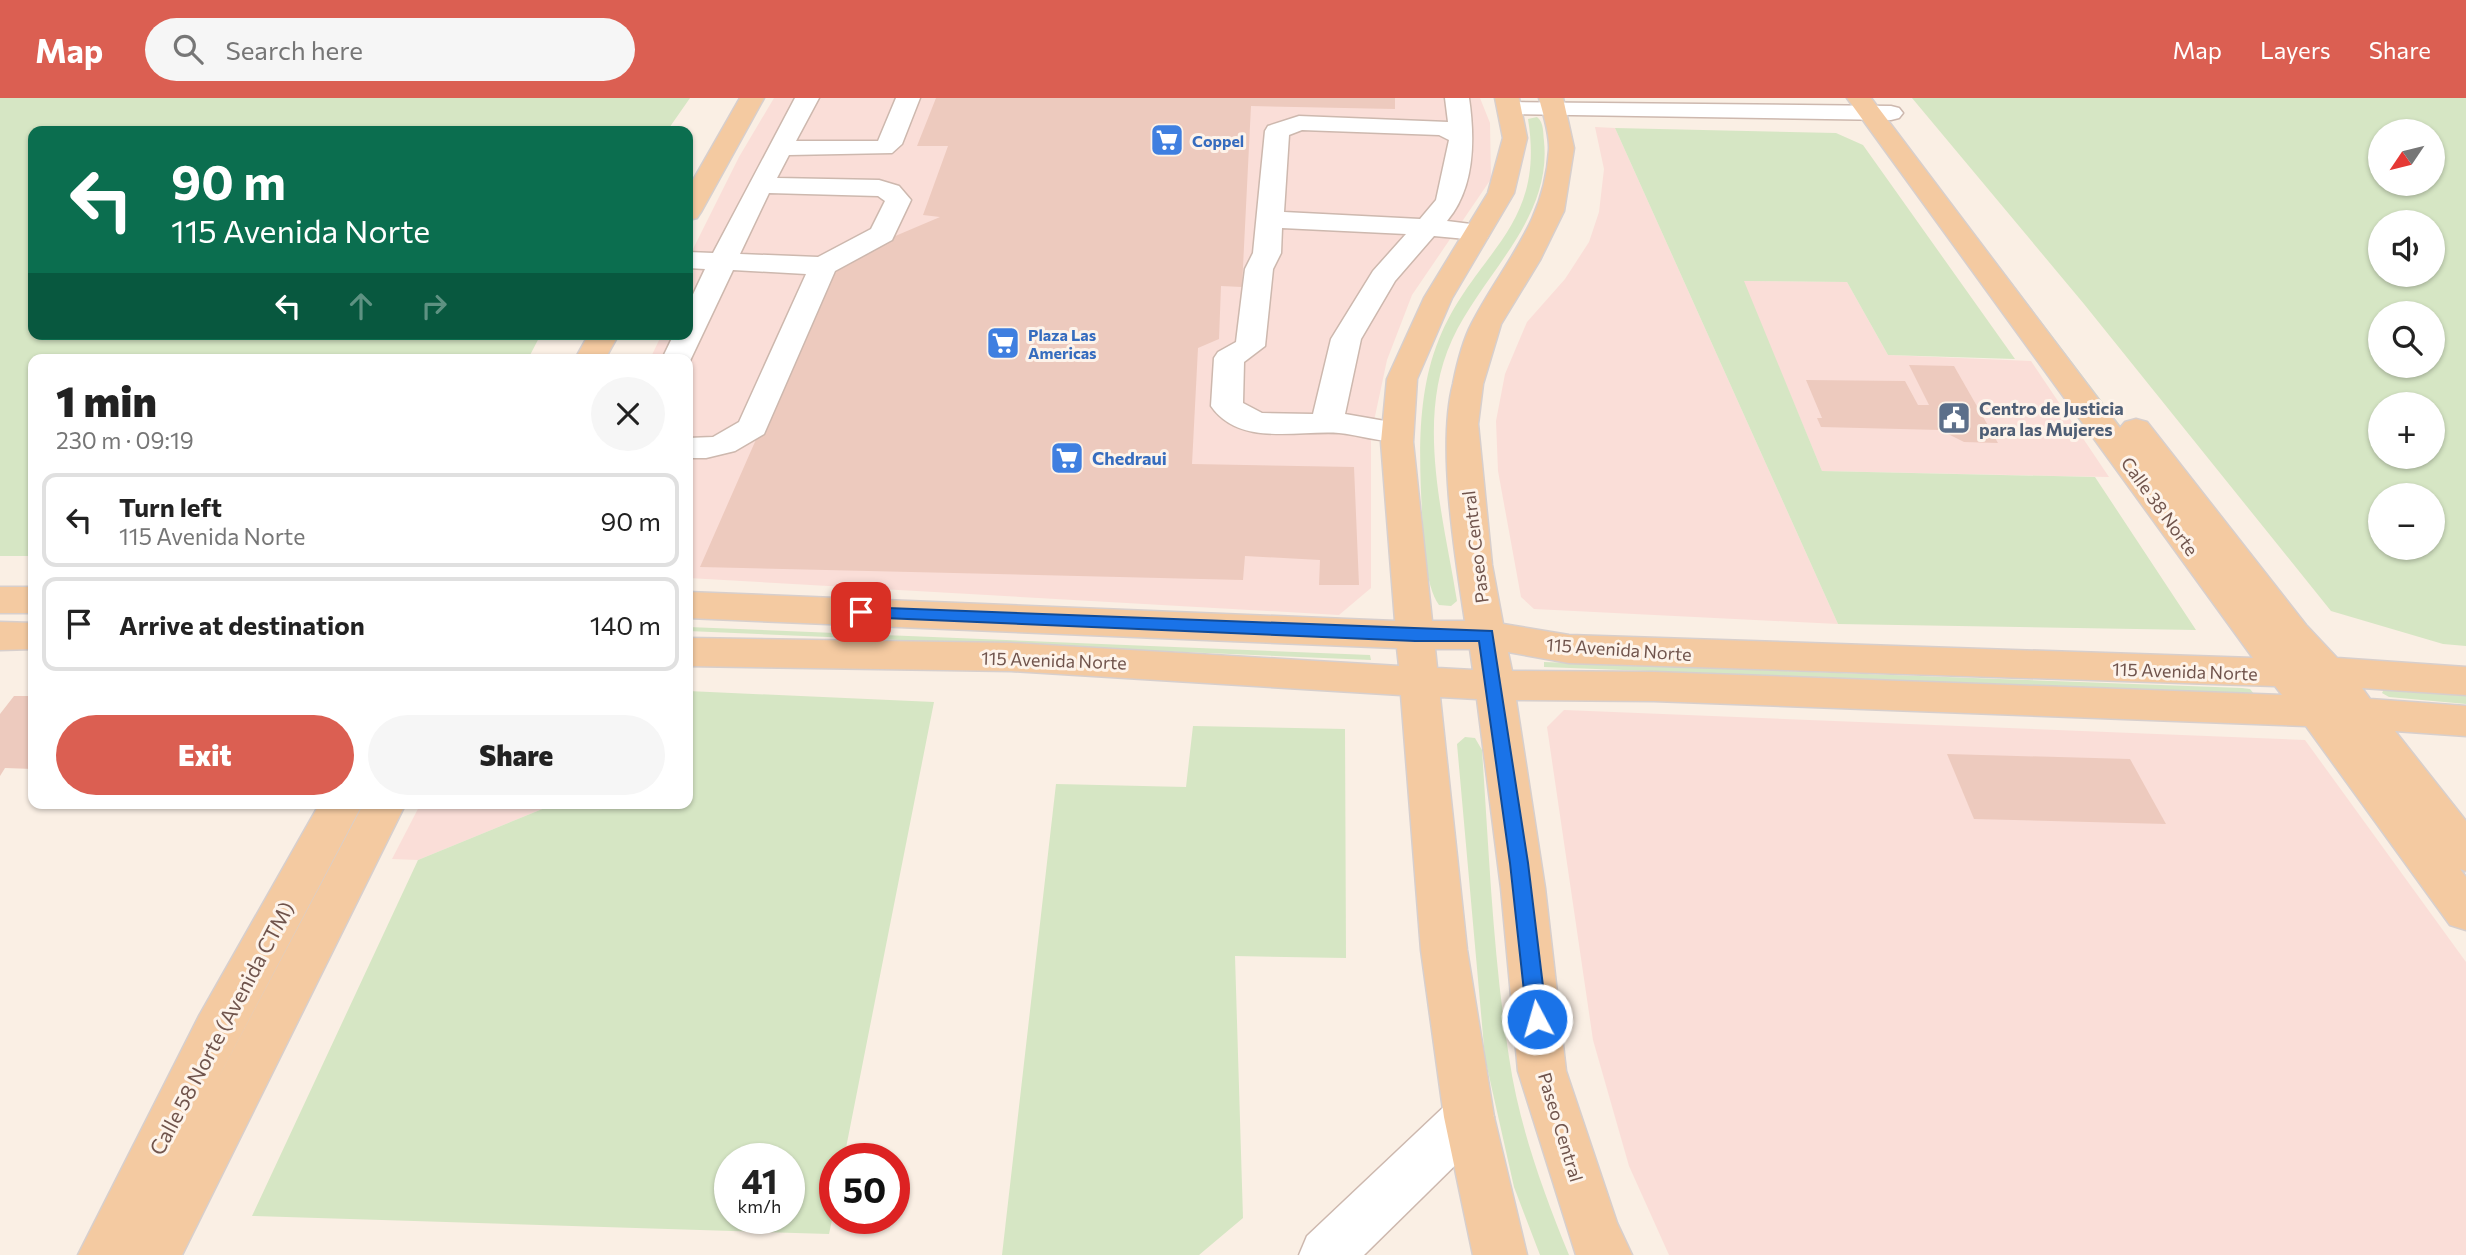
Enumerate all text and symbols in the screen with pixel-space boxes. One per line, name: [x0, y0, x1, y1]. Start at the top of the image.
search box: [145, 18, 635, 81]
text: Map: [35, 29, 103, 70]
icon: search: [169, 30, 207, 68]
text: Search here: [225, 34, 363, 65]
text: Map: [2173, 35, 2222, 64]
text: Layers: [2260, 35, 2331, 64]
text: Share: [2369, 35, 2431, 64]
north arrow: [2368, 119, 2445, 196]
map controls: [2368, 119, 2445, 560]
supermarket icon: Coppel: [1148, 121, 1186, 159]
place label: Coppel: [1192, 131, 1244, 150]
text: 90 m: [171, 150, 286, 210]
icon: left: [56, 154, 147, 245]
text: 115 Avenida Norte: [171, 210, 430, 250]
button: sound: [2368, 210, 2445, 287]
icon: left: [269, 287, 307, 325]
icon: ahead: [342, 287, 380, 325]
icon: right: [415, 287, 453, 325]
button: search: [2368, 301, 2445, 378]
supermarket icon: Plaza Las Americas: [984, 324, 1022, 362]
place label: Plaza Las Americas: [1028, 325, 1097, 362]
text: 1 min: [56, 374, 157, 426]
button: close: [591, 377, 665, 451]
button: +: [2368, 392, 2445, 469]
place label: Centro de Justicia para las Mujeres: [1979, 397, 2124, 440]
public building icon: Centro de Justicia para las Mujeres: [1935, 399, 1973, 437]
text: 230 m · 09:19: [56, 426, 194, 454]
supermarket icon: Chedraui: [1048, 439, 1086, 477]
place label: Chedraui: [1092, 447, 1167, 469]
street label: Calle 38 Norte: [2117, 452, 2203, 560]
button: −: [2368, 483, 2445, 560]
street label: Paseo Central: [1457, 490, 1493, 604]
text: Turn left: [119, 491, 222, 522]
icon: left: [60, 501, 98, 539]
text: 90 m: [601, 505, 661, 536]
text: 115 Avenida Norte: [119, 522, 305, 550]
pin: [831, 582, 891, 642]
icon: arrive: [842, 593, 880, 631]
icon: arrive: [60, 605, 98, 643]
text: Arrive at destination: [119, 609, 365, 640]
text: 140 m: [590, 609, 661, 640]
street label: 115 Avenida Norte: [1546, 633, 1692, 665]
street label: 115 Avenida Norte: [981, 646, 1127, 674]
street label: 115 Avenida Norte: [2112, 657, 2258, 685]
button: Exit: [56, 715, 354, 795]
button: Share: [368, 715, 665, 795]
street label: Calle 58 Norte (Avenida CTM): [143, 897, 299, 1159]
position arrow: [1500, 982, 1574, 1056]
street label: Paseo Central: [1534, 1070, 1588, 1184]
speed limit sign: 50: [819, 1143, 910, 1234]
text: 41: [741, 1158, 778, 1201]
text: km/h: [738, 1195, 781, 1217]

